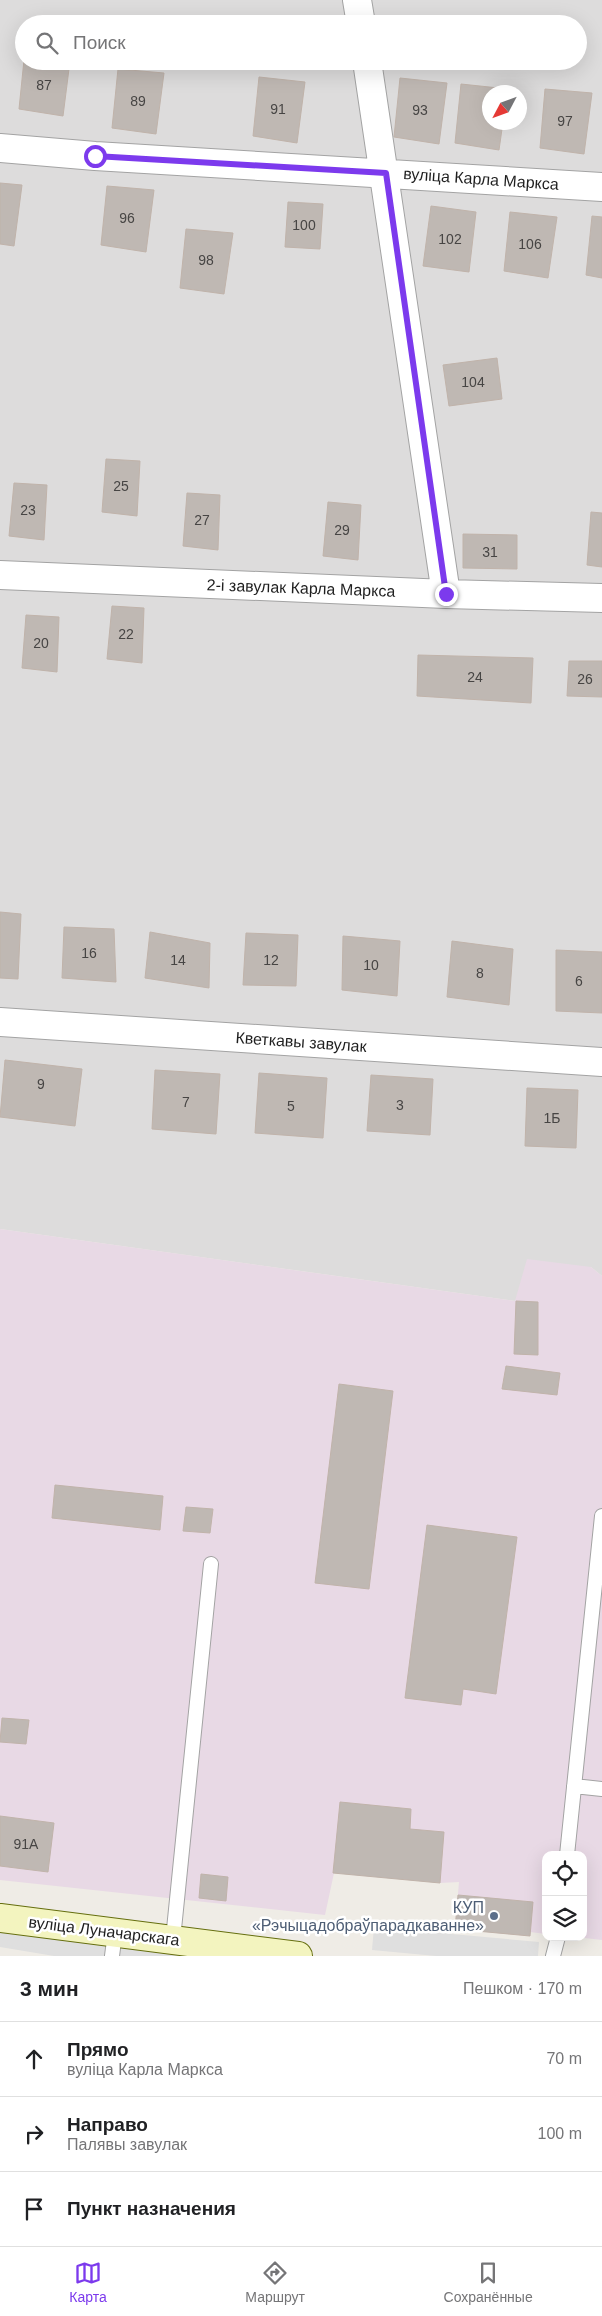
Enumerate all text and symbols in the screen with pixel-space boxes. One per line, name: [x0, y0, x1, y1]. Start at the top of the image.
search box: [15, 15, 587, 70]
icon: search: [33, 29, 61, 57]
text: Поиск: [73, 32, 126, 53]
house number: 87: [36, 77, 52, 93]
north arrow: [482, 85, 527, 130]
house number: 89: [130, 93, 146, 109]
house number: 91: [270, 101, 286, 117]
house number: 93: [412, 102, 428, 118]
house number: 97: [557, 113, 573, 129]
route start: [84, 145, 107, 168]
street label: вуліца Карла Маркса: [403, 165, 559, 193]
house number: 96: [119, 210, 135, 226]
house number: 100: [292, 217, 316, 233]
house number: 102: [438, 231, 462, 247]
house number: 106: [518, 236, 542, 252]
house number: 98: [198, 252, 214, 268]
house number: 104: [461, 374, 485, 390]
house number: 25: [113, 478, 129, 494]
house number: 23: [20, 502, 36, 518]
house number: 27: [194, 512, 210, 528]
house number: 29: [334, 522, 350, 538]
house number: 31: [482, 544, 498, 560]
street label: 2-і завулак Карла Маркса: [206, 576, 396, 600]
route end: [435, 583, 458, 606]
house number: 22: [118, 626, 134, 642]
house number: 20: [33, 635, 49, 651]
house number: 24: [467, 669, 483, 685]
house number: 26: [577, 671, 593, 687]
house number: 16: [81, 945, 97, 961]
house number: 14: [170, 952, 186, 968]
house number: 12: [263, 952, 279, 968]
house number: 10: [363, 957, 379, 973]
house number: 8: [476, 965, 484, 981]
house number: 6: [575, 973, 583, 989]
street label: Кветкавы завулак: [235, 1029, 368, 1055]
house number: 9: [37, 1076, 45, 1092]
house number: 7: [182, 1094, 190, 1110]
house number: 3: [396, 1097, 404, 1113]
house number: 5: [287, 1098, 295, 1114]
house number: 1Б: [544, 1110, 560, 1126]
house number: 91А: [14, 1836, 39, 1852]
map controls: [542, 1851, 587, 1941]
button: locate: [542, 1851, 587, 1896]
button: layers: [542, 1896, 587, 1941]
place label: КУП «Рэчыцадобраўпарадкаванне»: [252, 1899, 484, 1934]
marker: КУП «Рэчыцадобраўпарадкаванне»: [488, 1910, 500, 1922]
street label: вуліца Луначарскага: [28, 1913, 181, 1949]
text: 3 мин: [20, 1977, 79, 2000]
text: Пешком · 170 m: [463, 1980, 582, 1997]
text: Прямо: [67, 2039, 129, 2060]
icon: ahead: [20, 2045, 48, 2073]
text: 70 m: [546, 2050, 582, 2067]
text: вуліца Карла Маркса: [67, 2061, 223, 2078]
text: Направо: [67, 2114, 148, 2135]
icon: right: [20, 2120, 48, 2148]
text: 100 m: [538, 2125, 582, 2142]
text: Палявы завулак: [67, 2136, 187, 2153]
icon: arrive: [20, 2195, 48, 2223]
text: Пункт назначения: [67, 2198, 236, 2219]
tab: Карта: [69, 2259, 107, 2305]
tab: Маршрут: [245, 2259, 305, 2305]
tab: Сохранённые: [444, 2259, 533, 2305]

